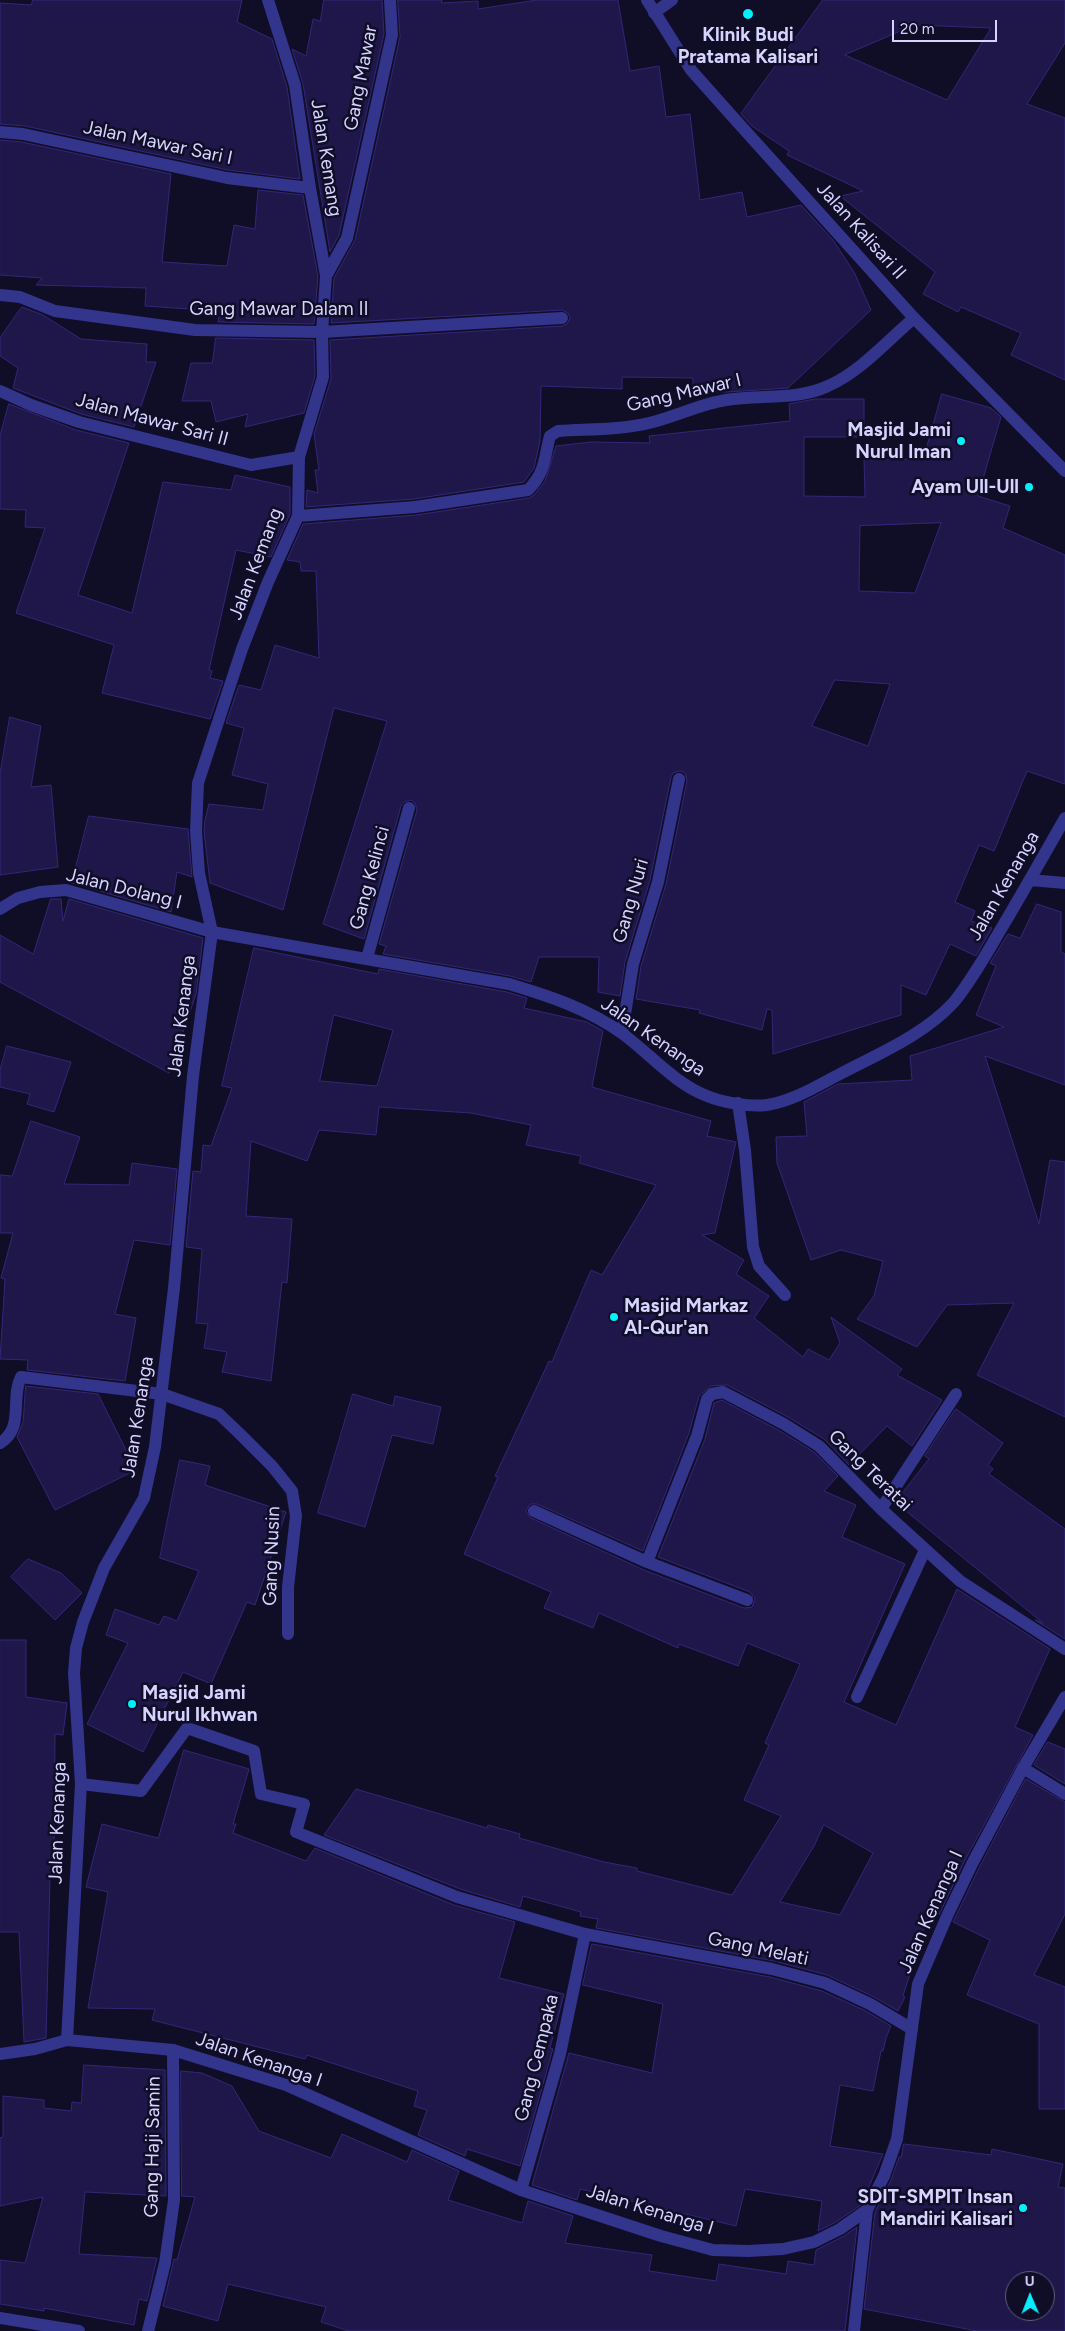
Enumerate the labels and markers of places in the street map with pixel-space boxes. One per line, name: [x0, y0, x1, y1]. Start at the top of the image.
marker: Klinik Budi Pratama Kalisari: [741, 7, 755, 21]
place label: Klinik Budi Pratama Kalisari: [678, 24, 818, 68]
place label: Masjid Jami Nurul Iman: [847, 419, 951, 463]
marker: Masjid Jami Nurul Iman: [955, 435, 967, 447]
place label: Ayam Ull-Ull: [911, 476, 1019, 498]
marker: Ayam Ull-Ull: [1023, 481, 1035, 493]
place label: Masjid Markaz Al-Qur'an: [624, 1295, 748, 1339]
marker: Masjid Markaz Al-Qur'an: [608, 1311, 620, 1323]
place label: Masjid Jami Nurul Ikhwan: [142, 1682, 257, 1726]
marker: Masjid Jami Nurul Ikhwan: [126, 1698, 138, 1710]
place label: SDIT-SMPIT Insan Mandiri Kalisari: [857, 2186, 1013, 2230]
marker: SDIT-SMPIT Insan Mandiri Kalisari: [1017, 2202, 1029, 2214]

